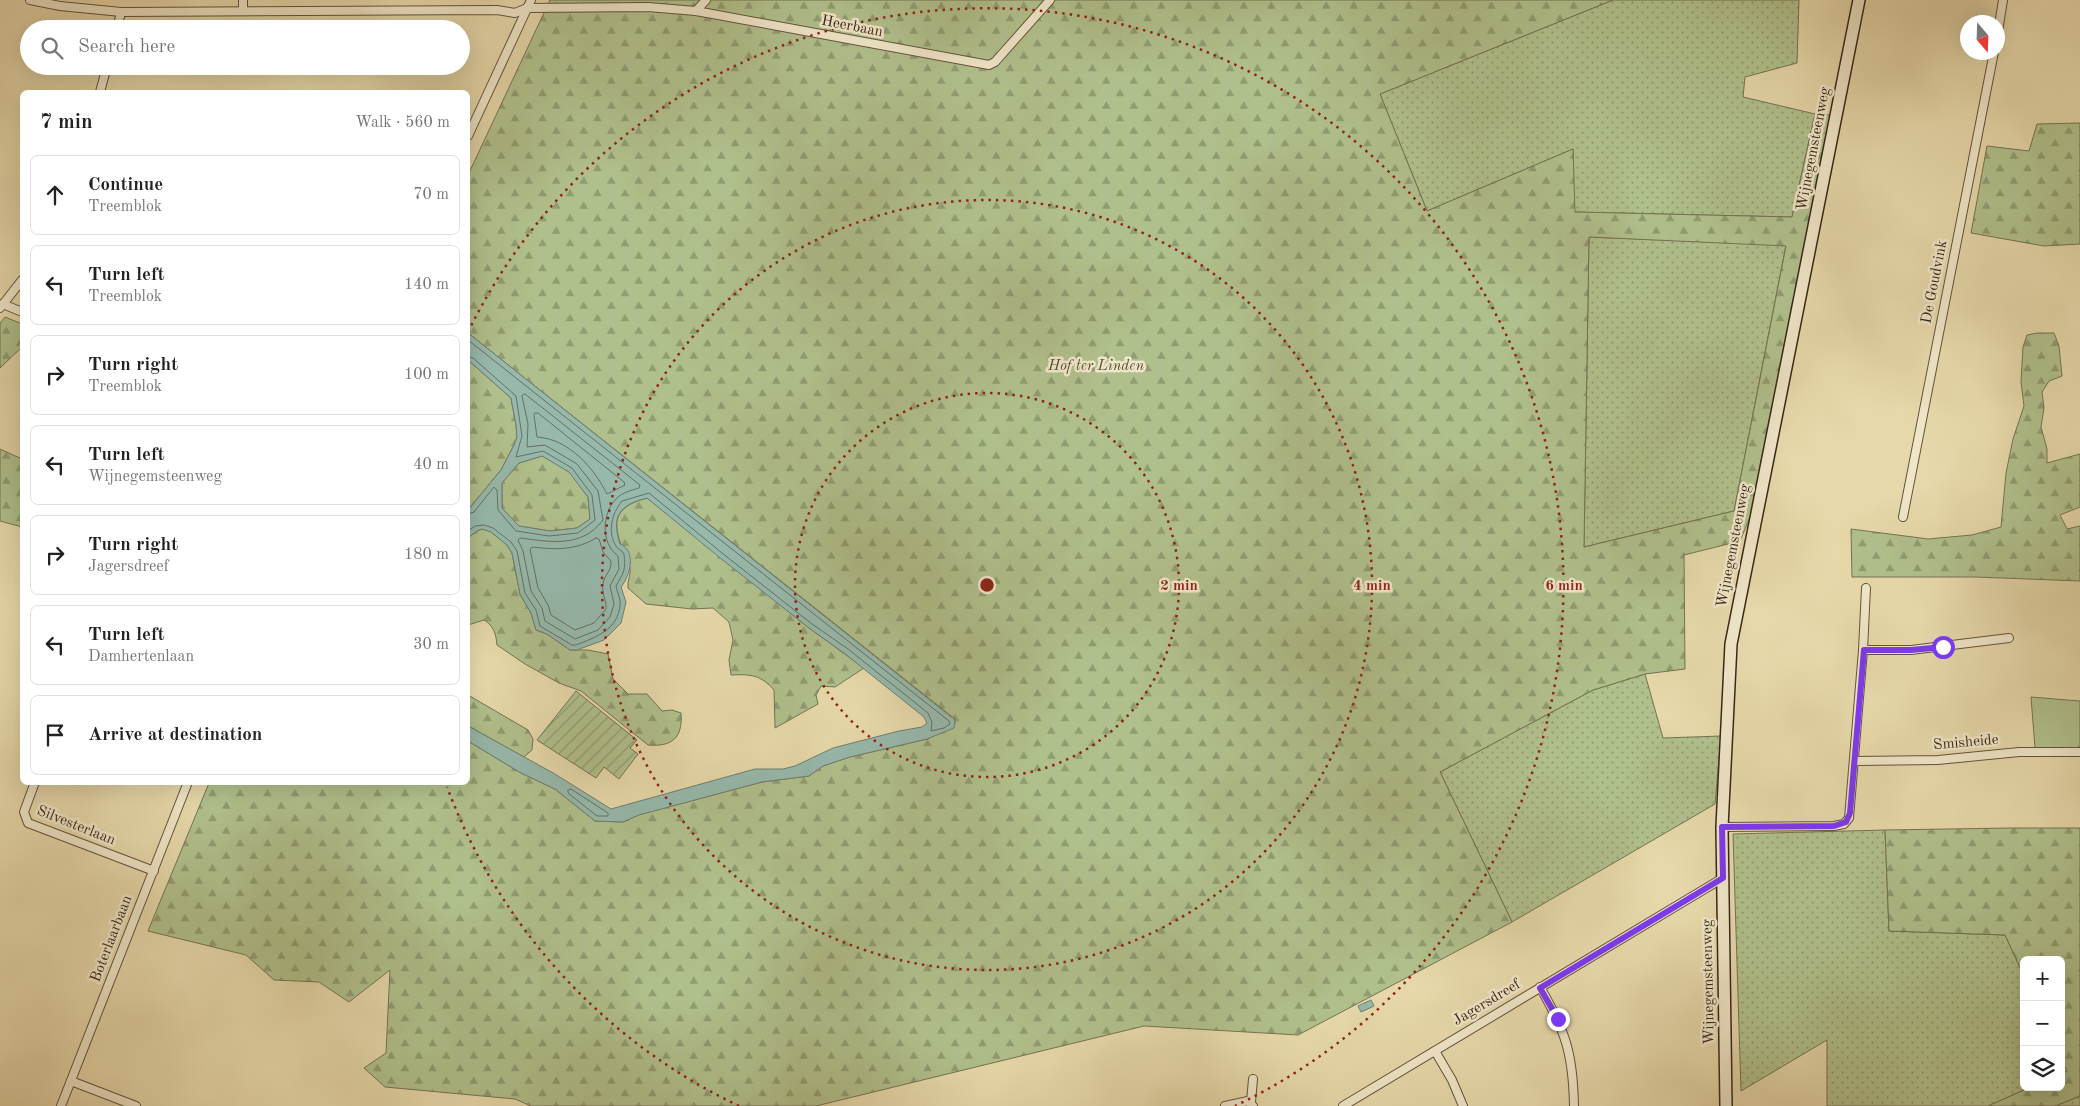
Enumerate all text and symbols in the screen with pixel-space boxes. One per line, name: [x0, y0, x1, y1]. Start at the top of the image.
street label: Heerbaan: [820, 14, 884, 40]
north arrow: [1960, 15, 2005, 60]
search box: [20, 20, 470, 75]
icon: search: [38, 34, 66, 62]
text: Search here: [78, 38, 175, 57]
street label: Wijnegemsteenweg: [1795, 86, 1833, 212]
text: 7 min: [40, 112, 93, 133]
text: Walk · 560 m: [355, 115, 450, 131]
text: Continue: [88, 176, 163, 195]
icon: ahead: [41, 181, 69, 209]
text: 70 m: [413, 187, 449, 203]
text: Treemblok: [88, 199, 162, 215]
street label: De Goudvink: [1920, 239, 1950, 325]
text: Turn left: [88, 266, 165, 285]
icon: left: [41, 271, 69, 299]
text: 140 m: [404, 277, 449, 293]
text: Treemblok: [88, 289, 162, 305]
text: Turn right: [88, 356, 178, 375]
park label: Hof ter Linden: [1047, 359, 1144, 374]
icon: right: [41, 361, 69, 389]
text: 100 m: [404, 367, 449, 383]
text: Treemblok: [88, 379, 162, 395]
text: Turn left: [88, 446, 165, 465]
icon: left: [41, 451, 69, 479]
text: 40 m: [413, 457, 449, 473]
text: Wijnegemsteenweg: [88, 469, 222, 485]
street label: Wijnegemsteenweg: [1715, 483, 1753, 609]
text: Turn right: [88, 536, 178, 555]
icon: right: [41, 541, 69, 569]
text: 180 m: [404, 547, 449, 563]
text: Jagersdreef: [88, 559, 169, 575]
centre of rings: [978, 576, 996, 594]
text: 2 min: [1160, 579, 1198, 594]
text: 4 min: [1353, 579, 1391, 594]
text: 6 min: [1545, 579, 1583, 594]
text: Turn left: [88, 626, 165, 645]
icon: left: [41, 631, 69, 659]
route start: [1932, 636, 1955, 659]
text: 30 m: [413, 637, 449, 653]
text: Damhertenlaan: [88, 649, 194, 665]
icon: arrive: [41, 721, 69, 749]
text: Arrive at destination: [88, 726, 262, 745]
street label: Smisheide: [1933, 733, 1999, 753]
street label: Silvesterlaan: [35, 803, 117, 849]
street label: Boterlaarbaan: [89, 893, 135, 985]
street label: Wijnegemsteenweg: [1700, 919, 1718, 1045]
map controls: [2020, 956, 2065, 1091]
button: +: [2020, 956, 2065, 1001]
street label: Jagersdreef: [1451, 976, 1524, 1029]
button: −: [2020, 1001, 2065, 1046]
route end: [1547, 1008, 1570, 1031]
button: layers: [2020, 1046, 2065, 1091]

